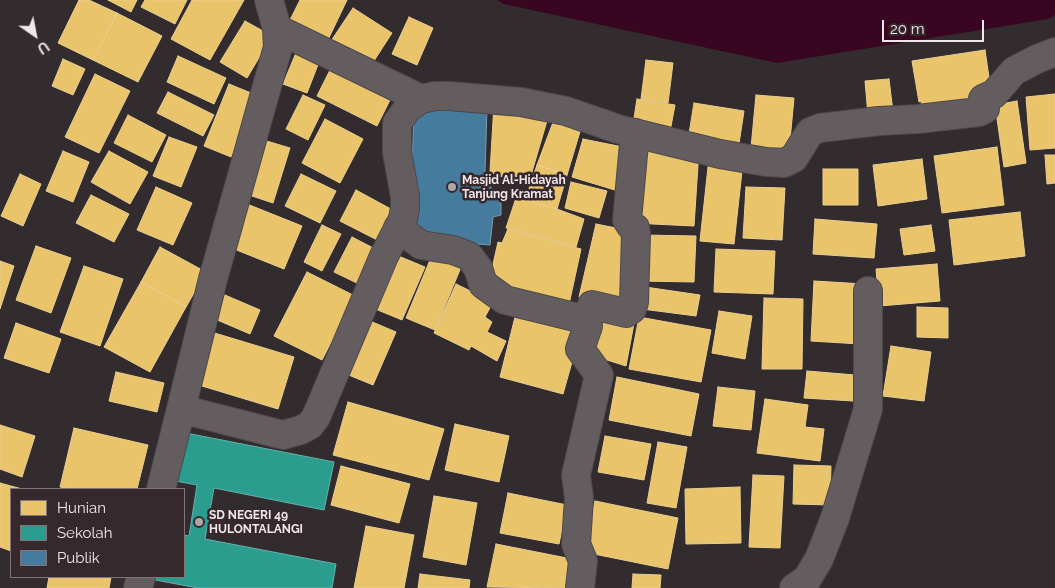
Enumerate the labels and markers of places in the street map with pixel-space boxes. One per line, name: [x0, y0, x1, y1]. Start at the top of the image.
place label: Masjid Al-Hidayah Tanjung Kramat: [462, 173, 566, 201]
marker: Masjid Al-Hidayah Tanjung Kramat: [446, 181, 458, 193]
place label: SD NEGERI 49 HULONTALANGI: [209, 508, 303, 536]
marker: SD NEGERI 49 HULONTALANGI: [193, 516, 205, 528]

